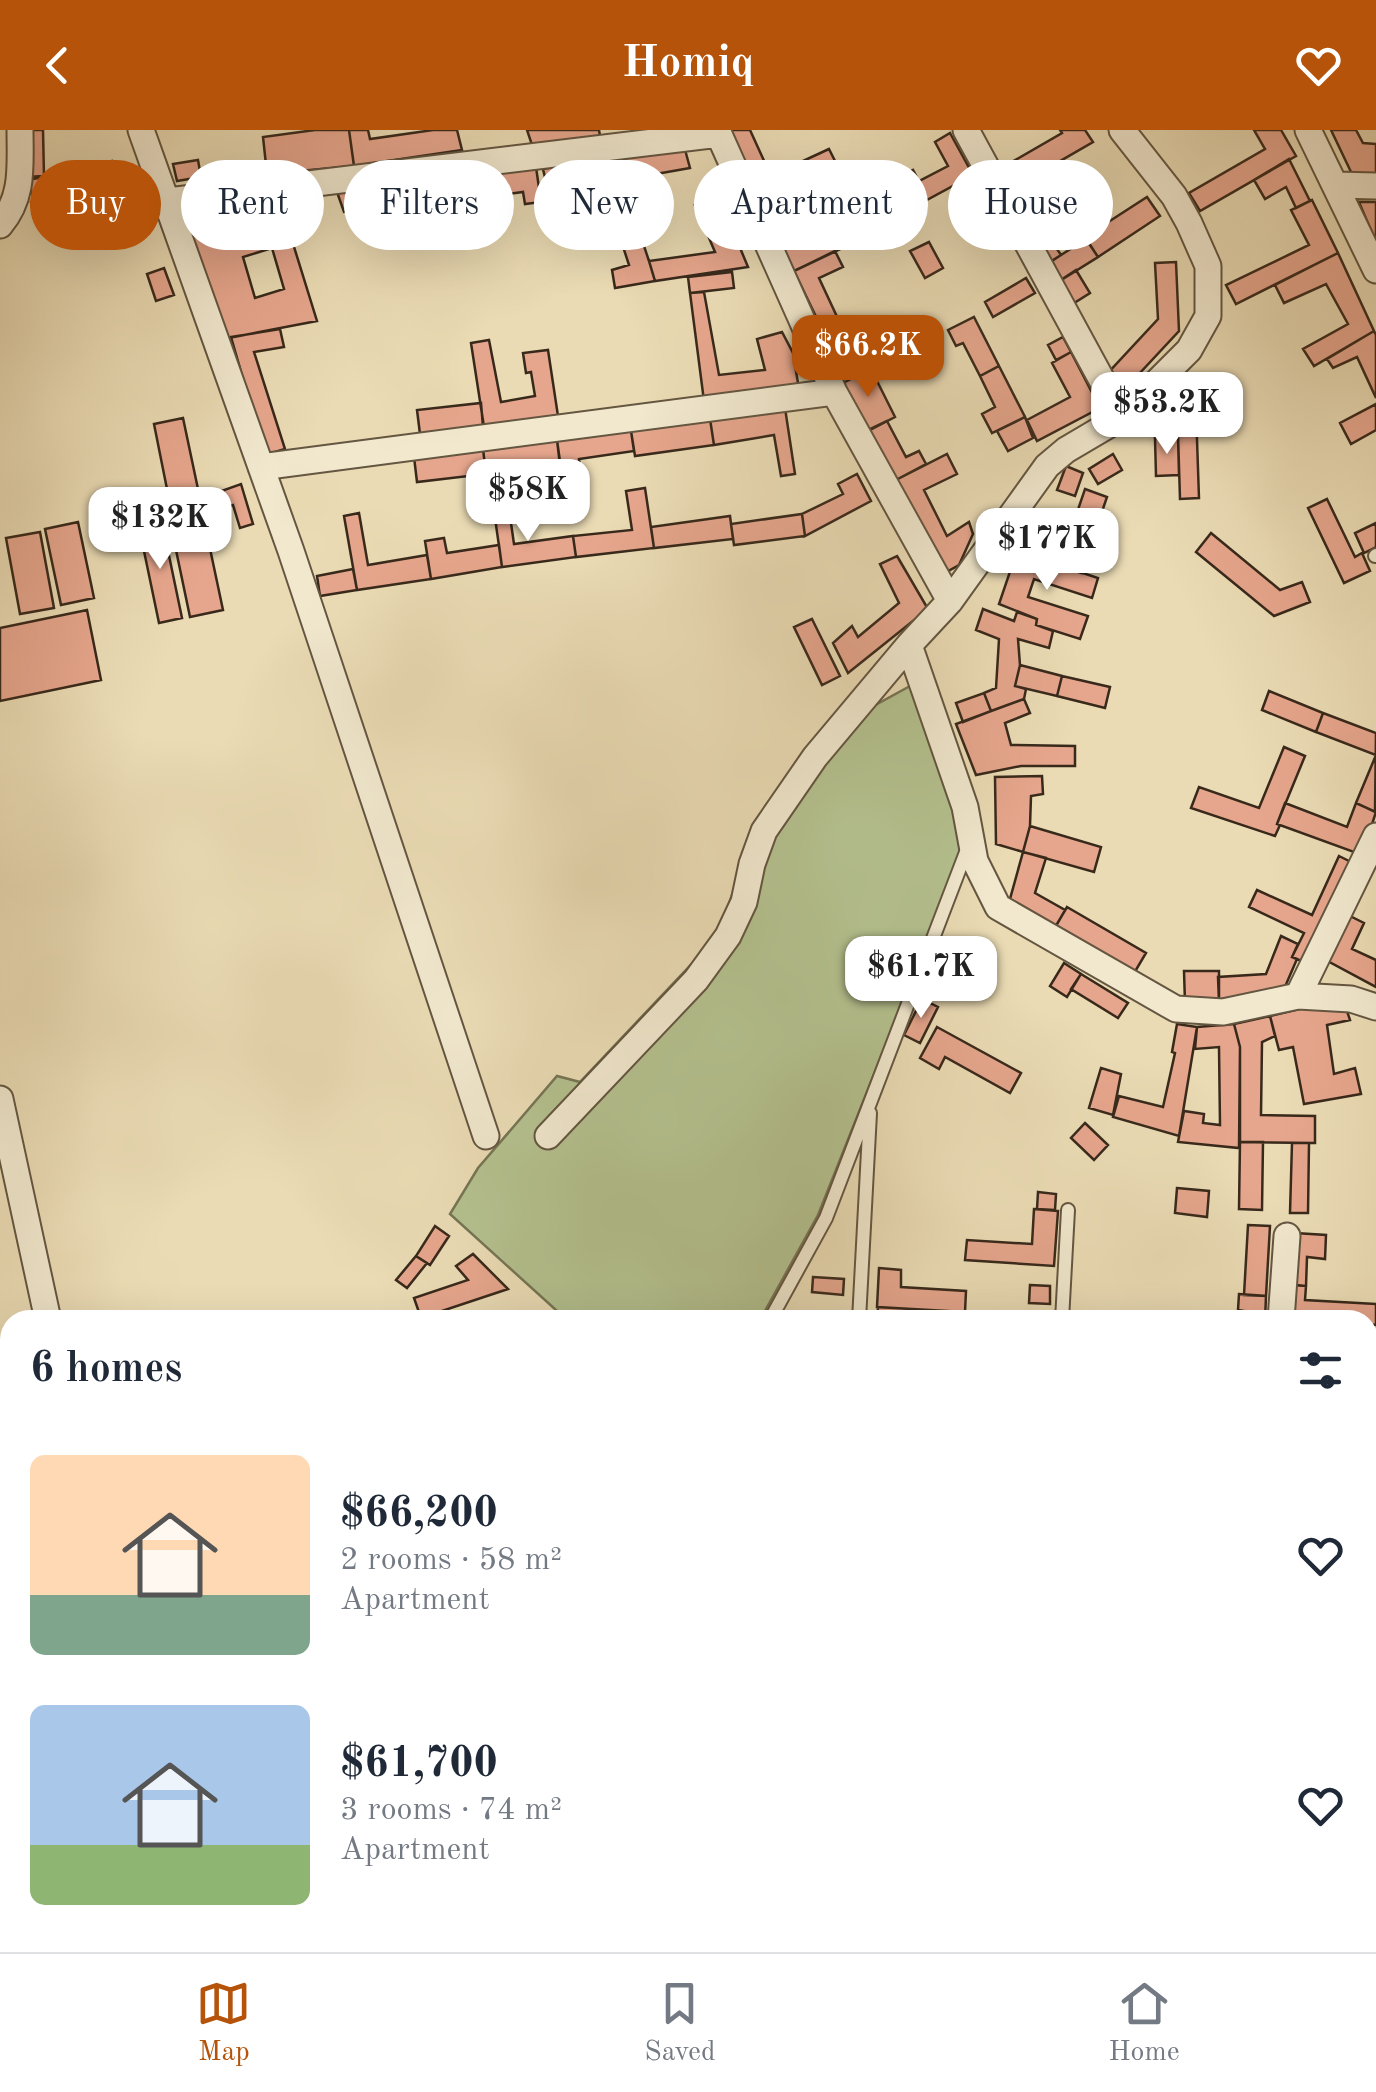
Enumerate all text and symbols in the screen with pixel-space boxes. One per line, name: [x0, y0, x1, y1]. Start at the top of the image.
icon: back: [30, 38, 85, 93]
icon: heart: [1291, 38, 1346, 93]
text: Homiq: [622, 42, 754, 87]
chip: Buy: [30, 160, 161, 250]
chip: Rent: [181, 160, 324, 250]
chip: Filters: [344, 160, 514, 250]
chip: New: [534, 160, 674, 250]
chip: Apartment: [694, 160, 928, 250]
chip: House: [948, 160, 1113, 250]
pin: $66.2K: [787, 315, 949, 400]
text: $66.2K: [814, 331, 922, 363]
pin: $53.2K: [1086, 372, 1248, 457]
text: $53.2K: [1113, 388, 1221, 420]
pin: $58K: [469, 459, 587, 544]
text: $58K: [488, 475, 568, 507]
pin: $132K: [90, 487, 230, 572]
text: $132K: [111, 503, 209, 535]
pin: $177K: [977, 508, 1117, 593]
text: $177K: [998, 524, 1096, 556]
pin: $61.7K: [840, 936, 1002, 1021]
text: $61.7K: [867, 952, 975, 984]
icon: filters: [1293, 1343, 1348, 1398]
text: 6 homes: [30, 1349, 182, 1391]
text: $66,200: [340, 1494, 498, 1536]
icon: home: [110, 1495, 230, 1615]
icon: heart: [1293, 1528, 1348, 1583]
text: 2 rooms · 58 m²: [340, 1545, 562, 1577]
text: Apartment: [340, 1585, 490, 1617]
text: $61,700: [340, 1744, 498, 1786]
icon: home: [110, 1745, 230, 1865]
icon: heart: [1293, 1778, 1348, 1833]
text: 3 rooms · 74 m²: [340, 1795, 562, 1827]
text: Apartment: [340, 1835, 490, 1867]
tab: Map: [196, 1976, 251, 2071]
tab: Saved: [644, 1976, 716, 2071]
tab: Home: [1108, 1976, 1180, 2071]

